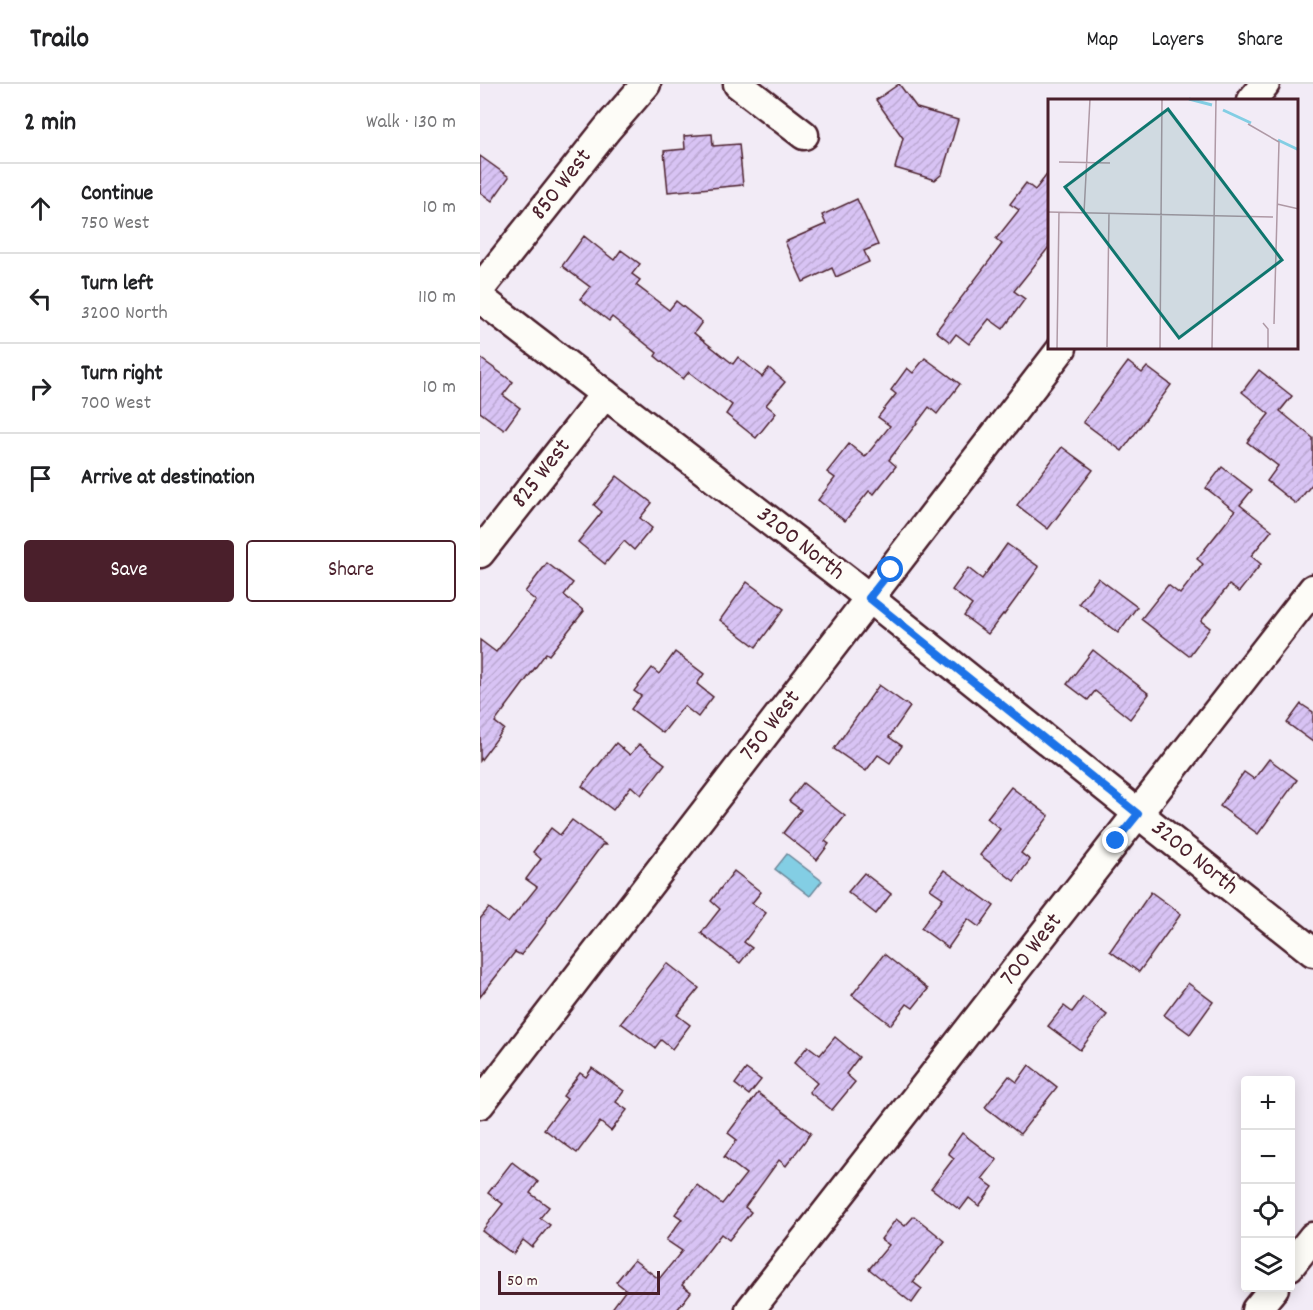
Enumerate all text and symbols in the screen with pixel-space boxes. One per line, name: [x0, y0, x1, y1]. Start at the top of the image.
text: Trailo: [30, 21, 89, 61]
text: Map: [1087, 26, 1118, 56]
text: Layers: [1151, 26, 1204, 56]
text: Share: [1237, 26, 1283, 56]
inset map: [1048, 99, 1298, 350]
text: 2 min: [24, 105, 76, 142]
text: Walk · 130 m: [366, 109, 456, 137]
street label: 850 West: [523, 142, 601, 228]
text: Continue: [81, 179, 153, 210]
icon: ahead: [24, 192, 57, 225]
text: 10 m: [422, 194, 456, 222]
text: 750 West: [81, 210, 149, 238]
text: Turn left: [81, 269, 153, 300]
icon: left: [24, 282, 57, 315]
text: 110 m: [418, 284, 456, 312]
text: 3200 North: [81, 300, 168, 328]
text: Turn right: [81, 359, 163, 390]
icon: right: [24, 372, 57, 405]
text: 10 m: [422, 374, 456, 402]
text: 700 West: [81, 390, 151, 418]
street label: 825 West: [504, 432, 580, 516]
icon: arrive: [24, 462, 57, 495]
text: Arrive at destination: [81, 463, 255, 494]
street label: 3200 North: [749, 499, 851, 589]
button: Save: [24, 540, 234, 602]
button: Share: [246, 540, 456, 602]
route start: [877, 556, 903, 582]
street label: 750 West: [732, 683, 810, 769]
street label: 3200 North: [1143, 812, 1245, 904]
route end: [1102, 827, 1128, 853]
street label: 700 West: [993, 906, 1071, 994]
map controls: [1241, 1076, 1295, 1292]
button: +: [1241, 1076, 1295, 1130]
button: −: [1241, 1130, 1295, 1184]
button: locate: [1241, 1184, 1295, 1238]
button: layers: [1241, 1238, 1295, 1292]
scale bar: [498, 1268, 660, 1296]
text: 50 m: [507, 1270, 538, 1293]

